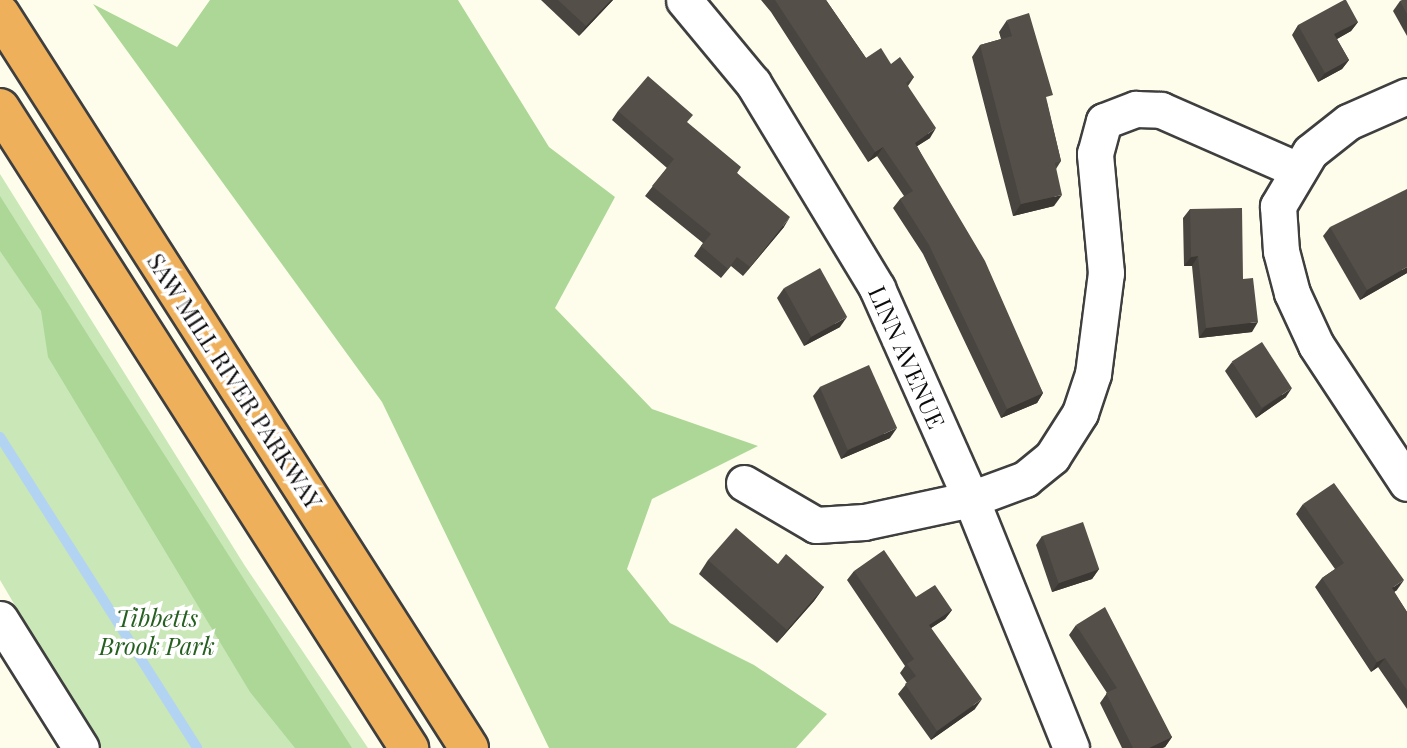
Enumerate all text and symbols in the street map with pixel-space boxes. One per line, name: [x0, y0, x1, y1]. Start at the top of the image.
street label: SAW MILL RIVER PARKWAY: [141, 247, 329, 515]
street label: LINN AVENUE: [863, 281, 951, 433]
park label: Tibbetts Brook Park: [99, 604, 215, 660]

